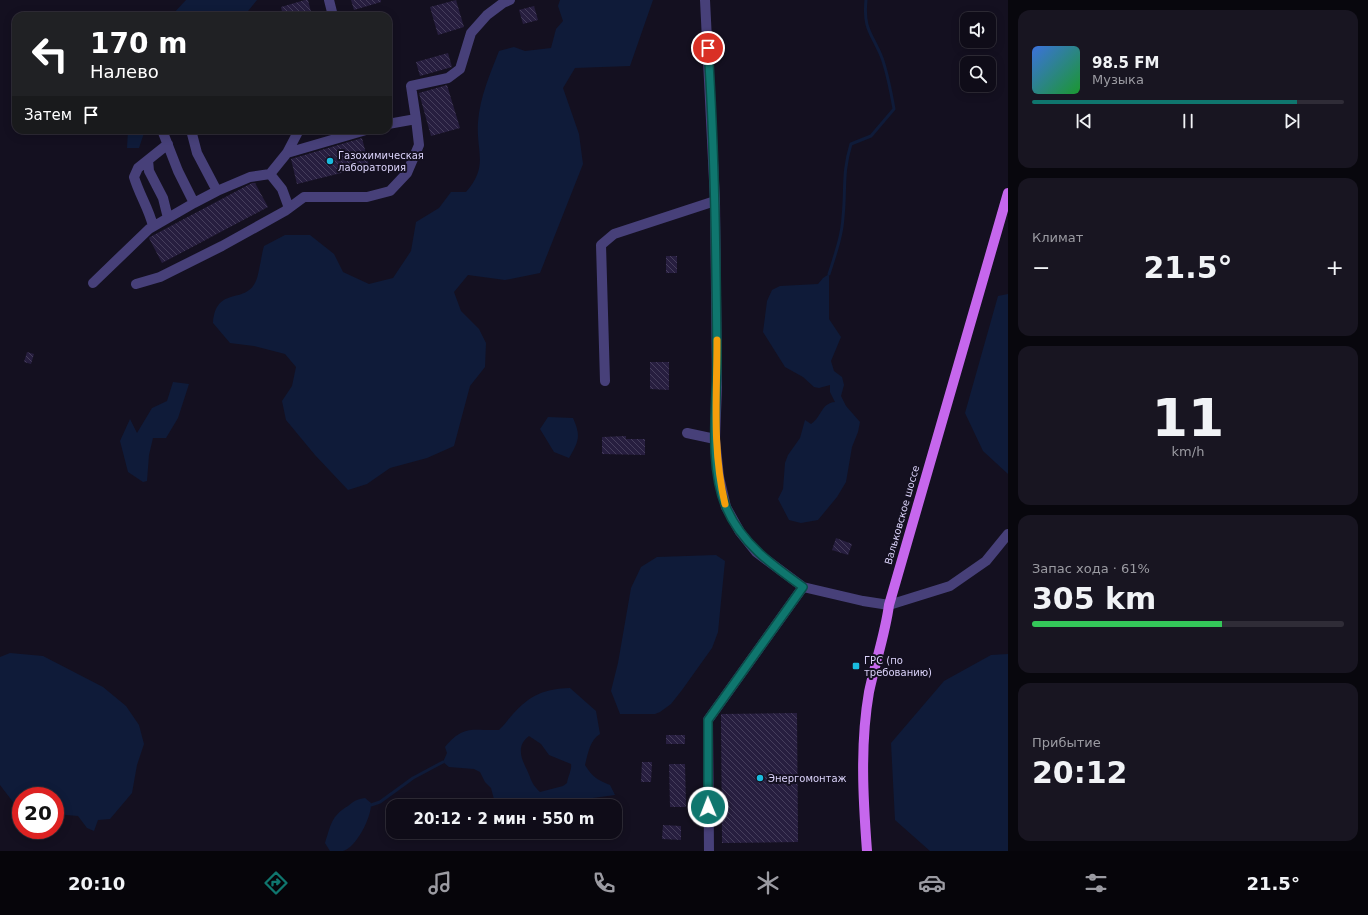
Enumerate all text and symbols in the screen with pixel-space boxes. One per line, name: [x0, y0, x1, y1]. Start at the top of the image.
map controls: [960, 12, 996, 92]
button: sound: [960, 12, 996, 48]
text: 170 m: [90, 27, 187, 60]
icon: left: [24, 28, 76, 80]
pin: [691, 31, 725, 65]
icon: arrive: [697, 37, 719, 59]
text: 98.5 FM: [1092, 54, 1159, 72]
button: search: [960, 56, 996, 92]
text: Налево: [90, 61, 159, 82]
text: Музыка: [1092, 72, 1144, 87]
icon: arrive: [80, 104, 102, 126]
text: Затем: [24, 106, 72, 124]
icon: previous: [1073, 110, 1095, 132]
icon: pause: [1177, 110, 1199, 132]
icon: next: [1281, 110, 1303, 132]
place label: Газохимическая лаборатория: [338, 150, 424, 173]
marker: Газохимическая лаборатория: [325, 156, 335, 166]
text: Климат: [1032, 230, 1083, 245]
text: 21.5°: [1143, 250, 1233, 285]
text: −: [1032, 255, 1050, 280]
text: +: [1326, 255, 1344, 280]
text: 11: [1152, 388, 1224, 448]
text: km/h: [1172, 444, 1204, 459]
street label: Вальковское шоссе: [883, 464, 921, 566]
text: Запас хода · 61%: [1032, 561, 1150, 576]
text: 305 km: [1032, 581, 1156, 616]
place label: ГРС (по требованию): [864, 655, 932, 678]
marker: ГРС (по требованию): [851, 661, 861, 671]
text: Прибытие: [1032, 735, 1101, 750]
text: 20:12: [1032, 755, 1128, 790]
marker: Энергомонтаж: [755, 773, 765, 783]
place label: Энергомонтаж: [768, 773, 847, 784]
position arrow: [687, 786, 729, 828]
speed limit sign: 20: [12, 787, 64, 839]
text: 20:12 · 2 мин · 550 m: [414, 810, 595, 828]
icon: directions: [262, 869, 290, 897]
icon: music: [426, 869, 454, 897]
icon: phone: [590, 869, 618, 897]
icon: climate: [754, 869, 782, 897]
icon: car: [918, 869, 946, 897]
icon: filters: [1082, 869, 1110, 897]
text: 20:10: [68, 873, 125, 894]
text: 21.5°: [1246, 873, 1300, 894]

